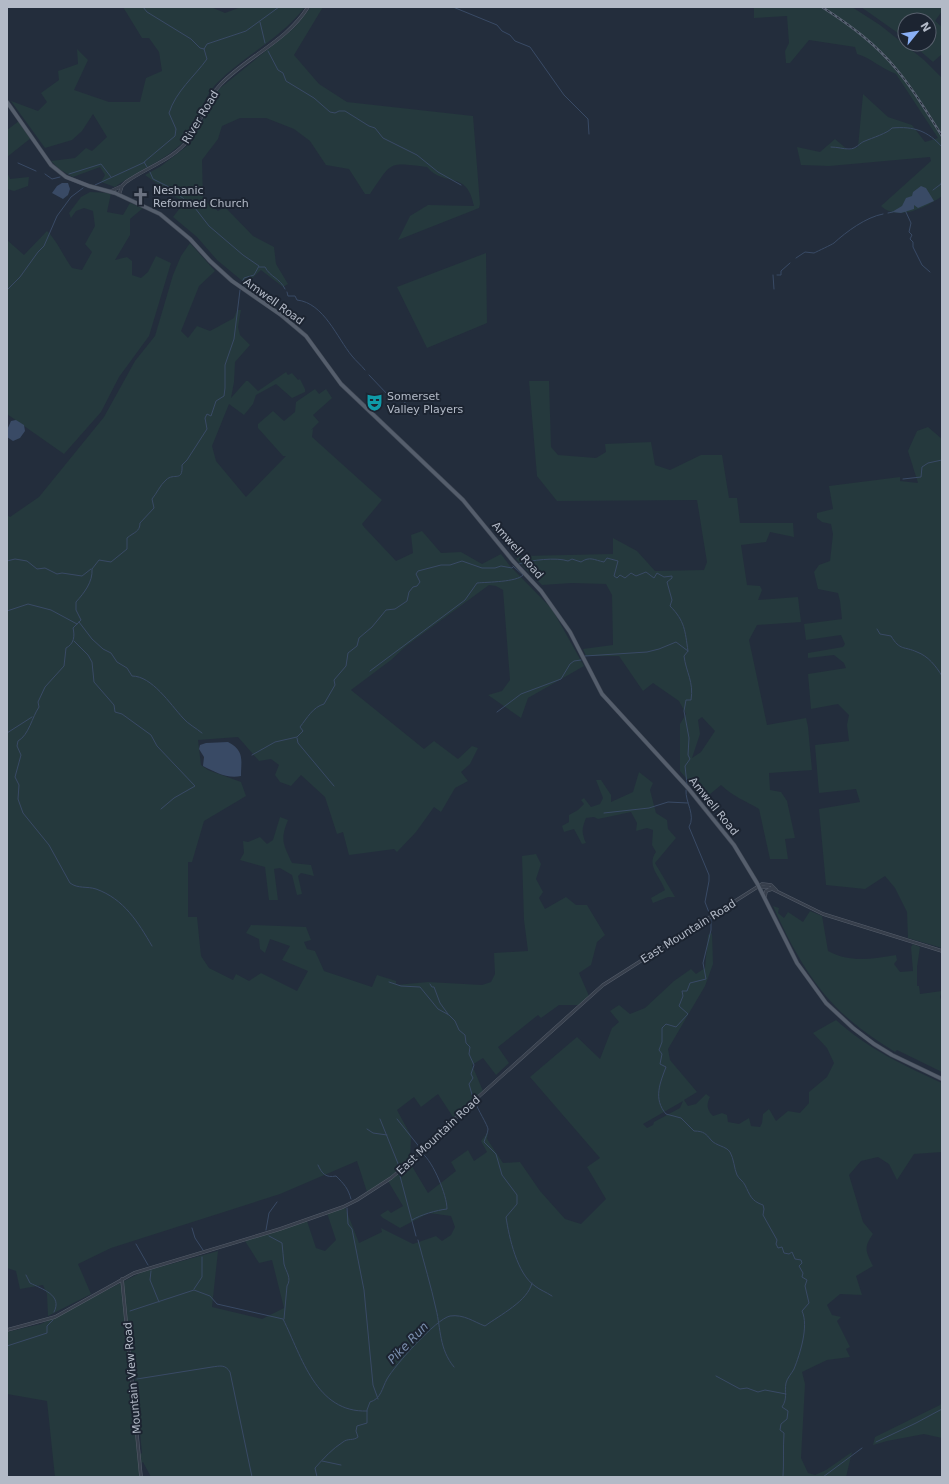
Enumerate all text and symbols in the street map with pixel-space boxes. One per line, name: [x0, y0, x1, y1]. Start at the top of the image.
north arrow: [897, 12, 937, 52]
text: N: [917, 20, 933, 34]
street label: River Road: [180, 88, 221, 146]
place label: Neshanic Reformed Church: [153, 184, 249, 210]
church icon: Neshanic Reformed Church: [130, 186, 150, 206]
street label: Amwell Road: [241, 275, 306, 328]
place label: Somerset Valley Players: [387, 390, 464, 416]
theatre icon: Somerset Valley Players: [364, 392, 384, 412]
street label: Amwell Road: [489, 519, 546, 581]
street label: Amwell Road: [686, 775, 741, 838]
street label: East Mountain Road: [638, 897, 738, 966]
street label: East Mountain Road: [394, 1093, 483, 1177]
water label: Pike Run: [385, 1319, 431, 1367]
street label: Mountain View Road: [121, 1322, 144, 1434]

